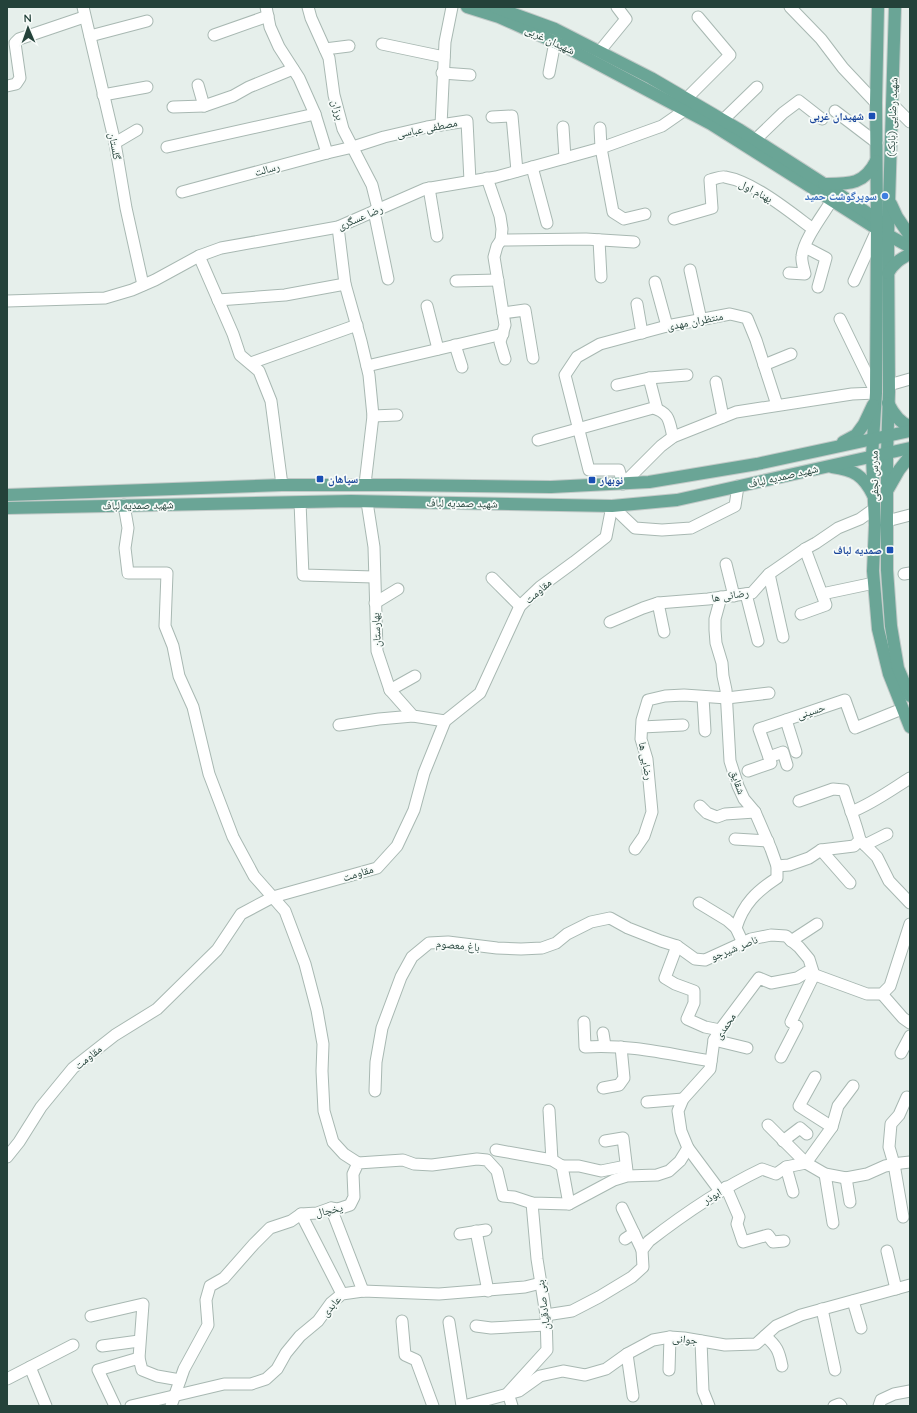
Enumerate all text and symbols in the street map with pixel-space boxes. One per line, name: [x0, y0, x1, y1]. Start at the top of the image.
north arrow: [8, 8, 48, 48]
text: N: [23, 11, 32, 25]
street label: شهیدان غربی: [523, 22, 577, 58]
street label: شهید رضایی (بابک): [884, 77, 900, 157]
street label: برزان: [329, 98, 347, 122]
place label: شهیدان غربی: [809, 109, 864, 124]
marker: شهیدان غربی: [867, 111, 877, 121]
street label: مصطفی عباسی: [395, 115, 459, 141]
street label: گلستان: [105, 131, 125, 161]
street label: رسالت: [253, 159, 281, 179]
street label: بهنام اول: [737, 176, 775, 206]
place label: سوپرگوشت حمید: [805, 189, 877, 203]
marker: سوپرگوشت حمید: [880, 191, 890, 201]
street label: رضا عسگری: [335, 201, 385, 233]
street label: منتظران مهدی: [666, 309, 724, 333]
street label: مدرس نجفی: [867, 450, 881, 502]
street label: شهید صمدیه لباف: [747, 461, 819, 491]
place label: سپاهان: [328, 472, 359, 487]
place label: نوبهار: [599, 473, 623, 487]
marker: سپاهان: [315, 474, 325, 484]
marker: نوبهار: [587, 475, 597, 485]
street label: شهید صمدیه لباف: [426, 495, 498, 511]
street label: شهید صمدیه لباف: [102, 497, 174, 513]
place label: صمدیه لباف: [833, 543, 882, 557]
marker: صمدیه لباف: [885, 545, 895, 555]
street label: مقاومت: [522, 575, 554, 607]
street label: رضائی ها: [710, 585, 750, 605]
street label: بهارستان: [368, 612, 384, 648]
street label: حسینی: [795, 700, 827, 722]
street label: رضایی ها: [636, 741, 656, 781]
street label: شقایق: [727, 768, 749, 796]
street label: مقاومت: [341, 862, 375, 884]
street label: ناصر شیرجو: [708, 932, 760, 964]
street label: باغ معصوم: [435, 936, 481, 954]
street label: محمدی: [711, 1010, 739, 1042]
street label: مقاومت: [71, 1042, 105, 1072]
street label: ابوذر: [699, 1185, 724, 1208]
street label: یخچال: [314, 1200, 345, 1220]
street label: بنی صادقیان: [533, 1279, 553, 1331]
street label: عابدی: [318, 1292, 344, 1319]
street label: جوانی: [672, 1331, 698, 1347]

